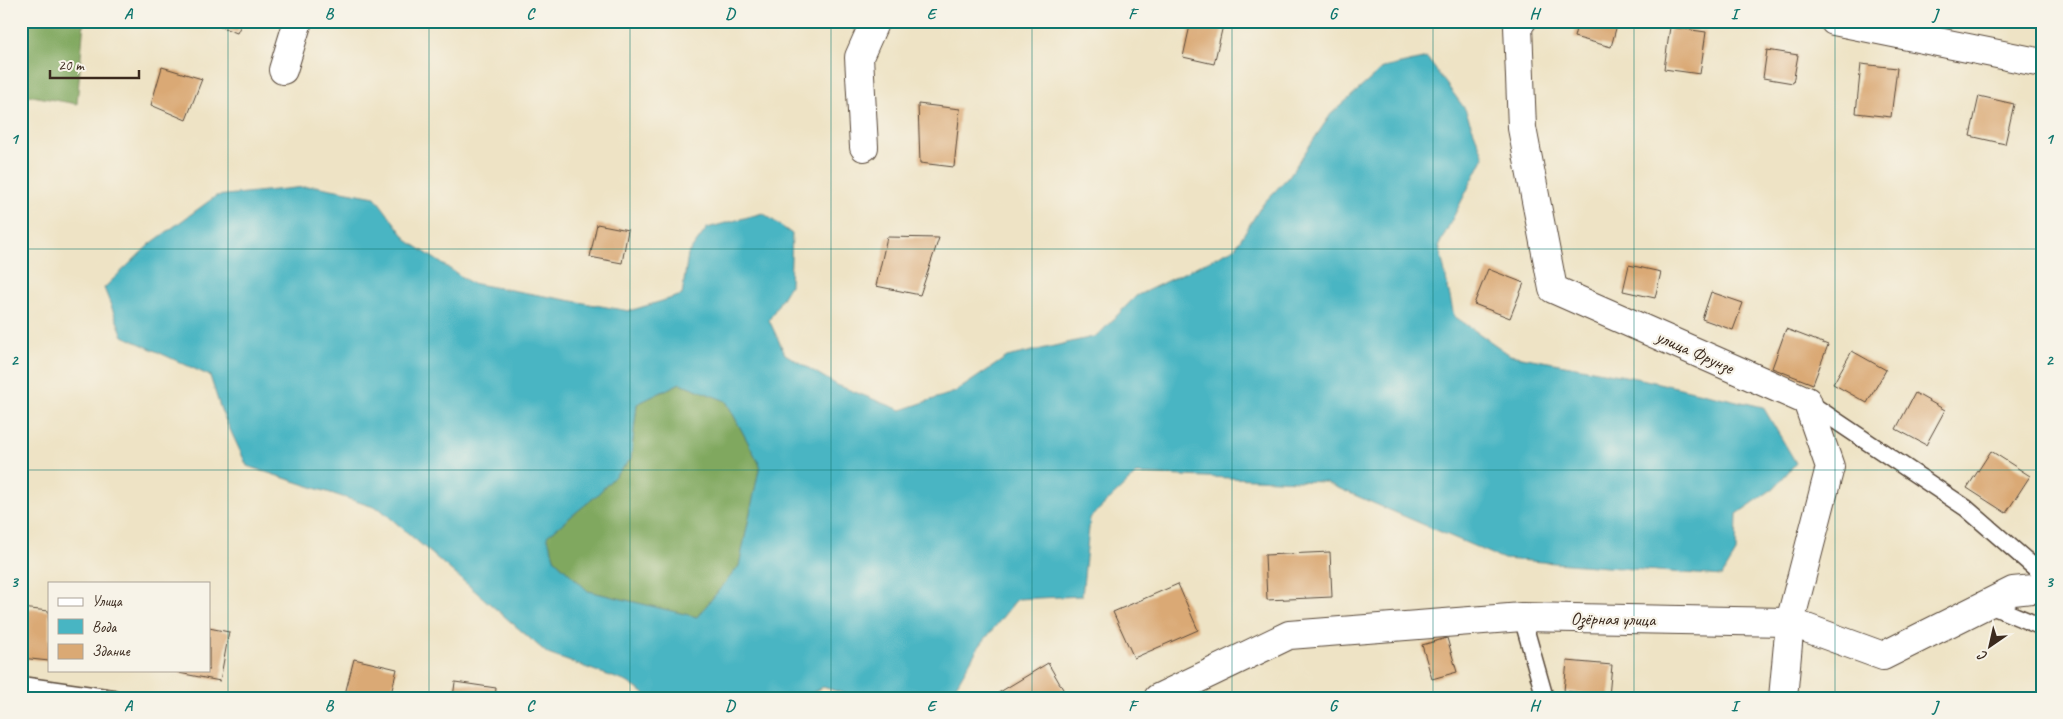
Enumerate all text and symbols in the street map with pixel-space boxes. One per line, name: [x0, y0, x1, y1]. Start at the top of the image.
text: A: [124, 4, 134, 24]
text: B: [325, 4, 335, 24]
text: C: [526, 4, 536, 24]
text: D: [725, 4, 736, 24]
text: E: [927, 4, 938, 24]
text: F: [1128, 4, 1139, 24]
text: G: [1329, 4, 1339, 24]
text: H: [1529, 4, 1541, 24]
text: I: [1731, 4, 1741, 24]
text: J: [1931, 4, 1940, 24]
scale bar: [50, 48, 139, 80]
text: 20 m: [58, 56, 85, 75]
text: 1: [10, 129, 19, 149]
text: 1: [2045, 129, 2054, 149]
street label: улица Фрунзе: [1652, 325, 1738, 380]
text: 2: [10, 350, 19, 370]
text: 2: [2045, 350, 2054, 370]
text: 3: [10, 572, 19, 592]
text: 3: [2045, 572, 2054, 592]
legend: [48, 582, 210, 672]
text: Улица: [92, 592, 123, 611]
street label: Озёрная улица: [1570, 607, 1657, 632]
text: Вода: [92, 618, 117, 637]
north arrow: [1966, 622, 2016, 672]
text: Здание: [92, 642, 131, 661]
text: С: [1974, 646, 1991, 665]
text: A: [124, 696, 134, 716]
text: B: [325, 696, 335, 716]
text: C: [526, 696, 536, 716]
text: D: [725, 696, 736, 716]
text: E: [927, 696, 938, 716]
text: F: [1128, 696, 1139, 716]
text: G: [1329, 696, 1339, 716]
text: H: [1529, 696, 1541, 716]
text: I: [1731, 696, 1741, 716]
text: J: [1931, 696, 1940, 716]

